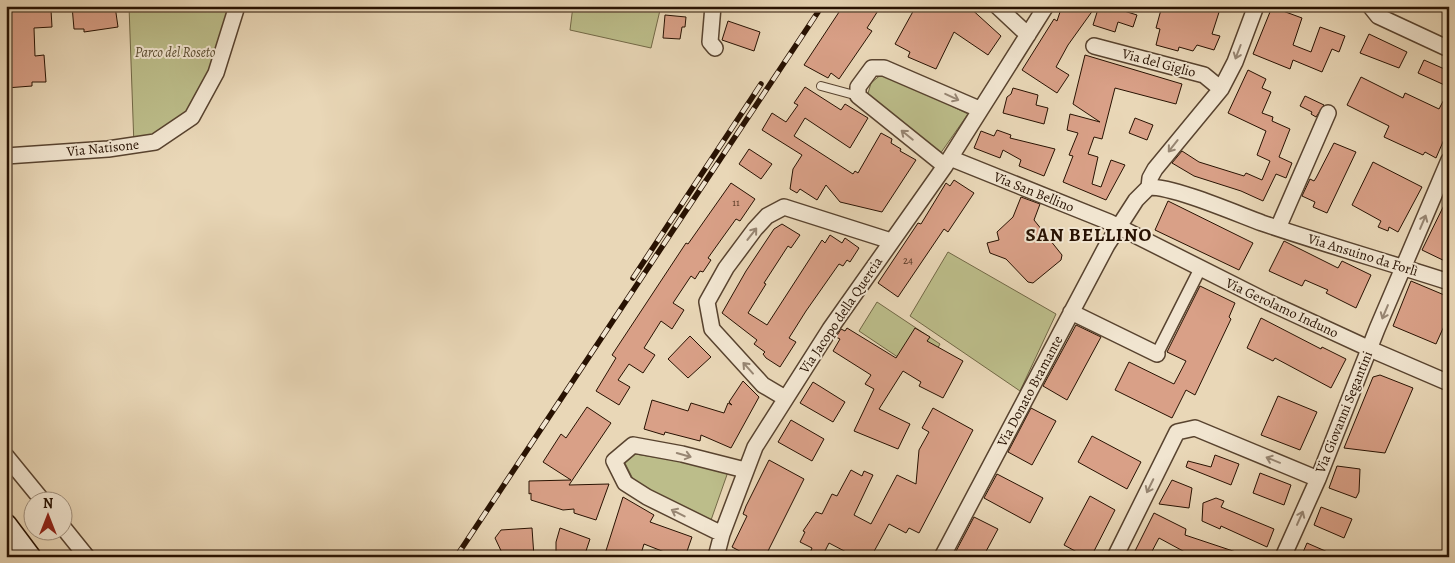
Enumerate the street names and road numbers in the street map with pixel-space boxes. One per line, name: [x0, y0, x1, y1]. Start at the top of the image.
street label: Via del Giglio: [1119, 44, 1198, 82]
street label: Via Natisone: [65, 135, 140, 161]
street label: Via San Bellino: [990, 167, 1077, 217]
street label: Via Ansuino da Forlì: [1305, 229, 1421, 281]
street label: Via Jacopo della Quercia: [794, 253, 887, 378]
street label: Via Gerolamo Induno: [1222, 273, 1342, 342]
street label: Via Donato Bramante: [992, 332, 1067, 451]
street label: Via Giovanni Segantini: [1310, 348, 1377, 477]

